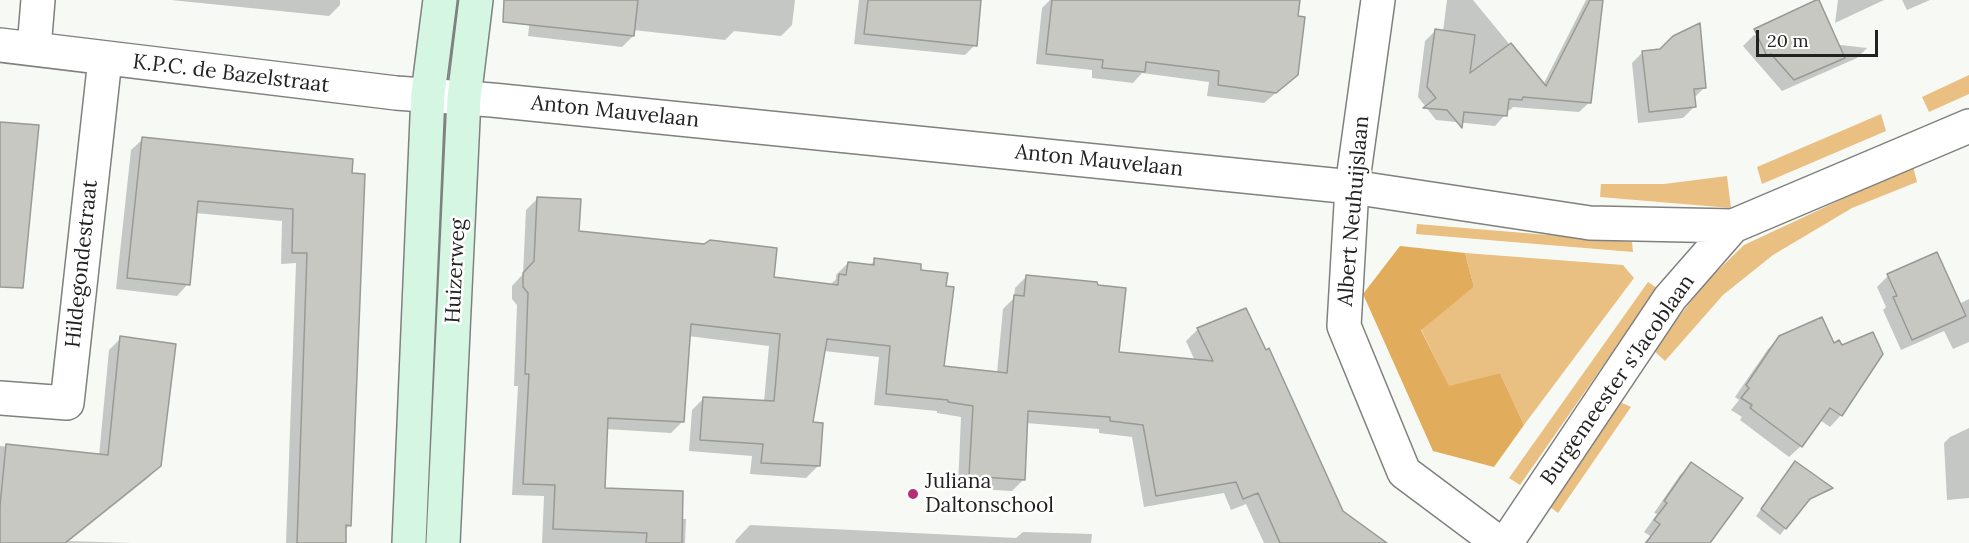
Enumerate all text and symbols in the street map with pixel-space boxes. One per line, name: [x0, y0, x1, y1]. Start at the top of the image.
scale bar: [1759, 18, 1880, 56]
text: 20 m: [1767, 29, 1809, 52]
street label: K.P.C. de Bazelstraat: [131, 49, 331, 99]
street label: Anton Mauvelaan: [530, 91, 700, 133]
street label: Albert Neuhuijslaan: [1333, 115, 1375, 307]
street label: Anton Mauvelaan: [1014, 140, 1184, 182]
street label: Hildegondestraat: [61, 179, 103, 349]
street label: Huizerweg: [441, 218, 471, 324]
street label: Burgemeester s'Jacoblaan: [1536, 270, 1700, 490]
place label: Juliana Daltonschool: [925, 469, 1054, 519]
marker: Juliana Daltonschool: [906, 487, 920, 501]

